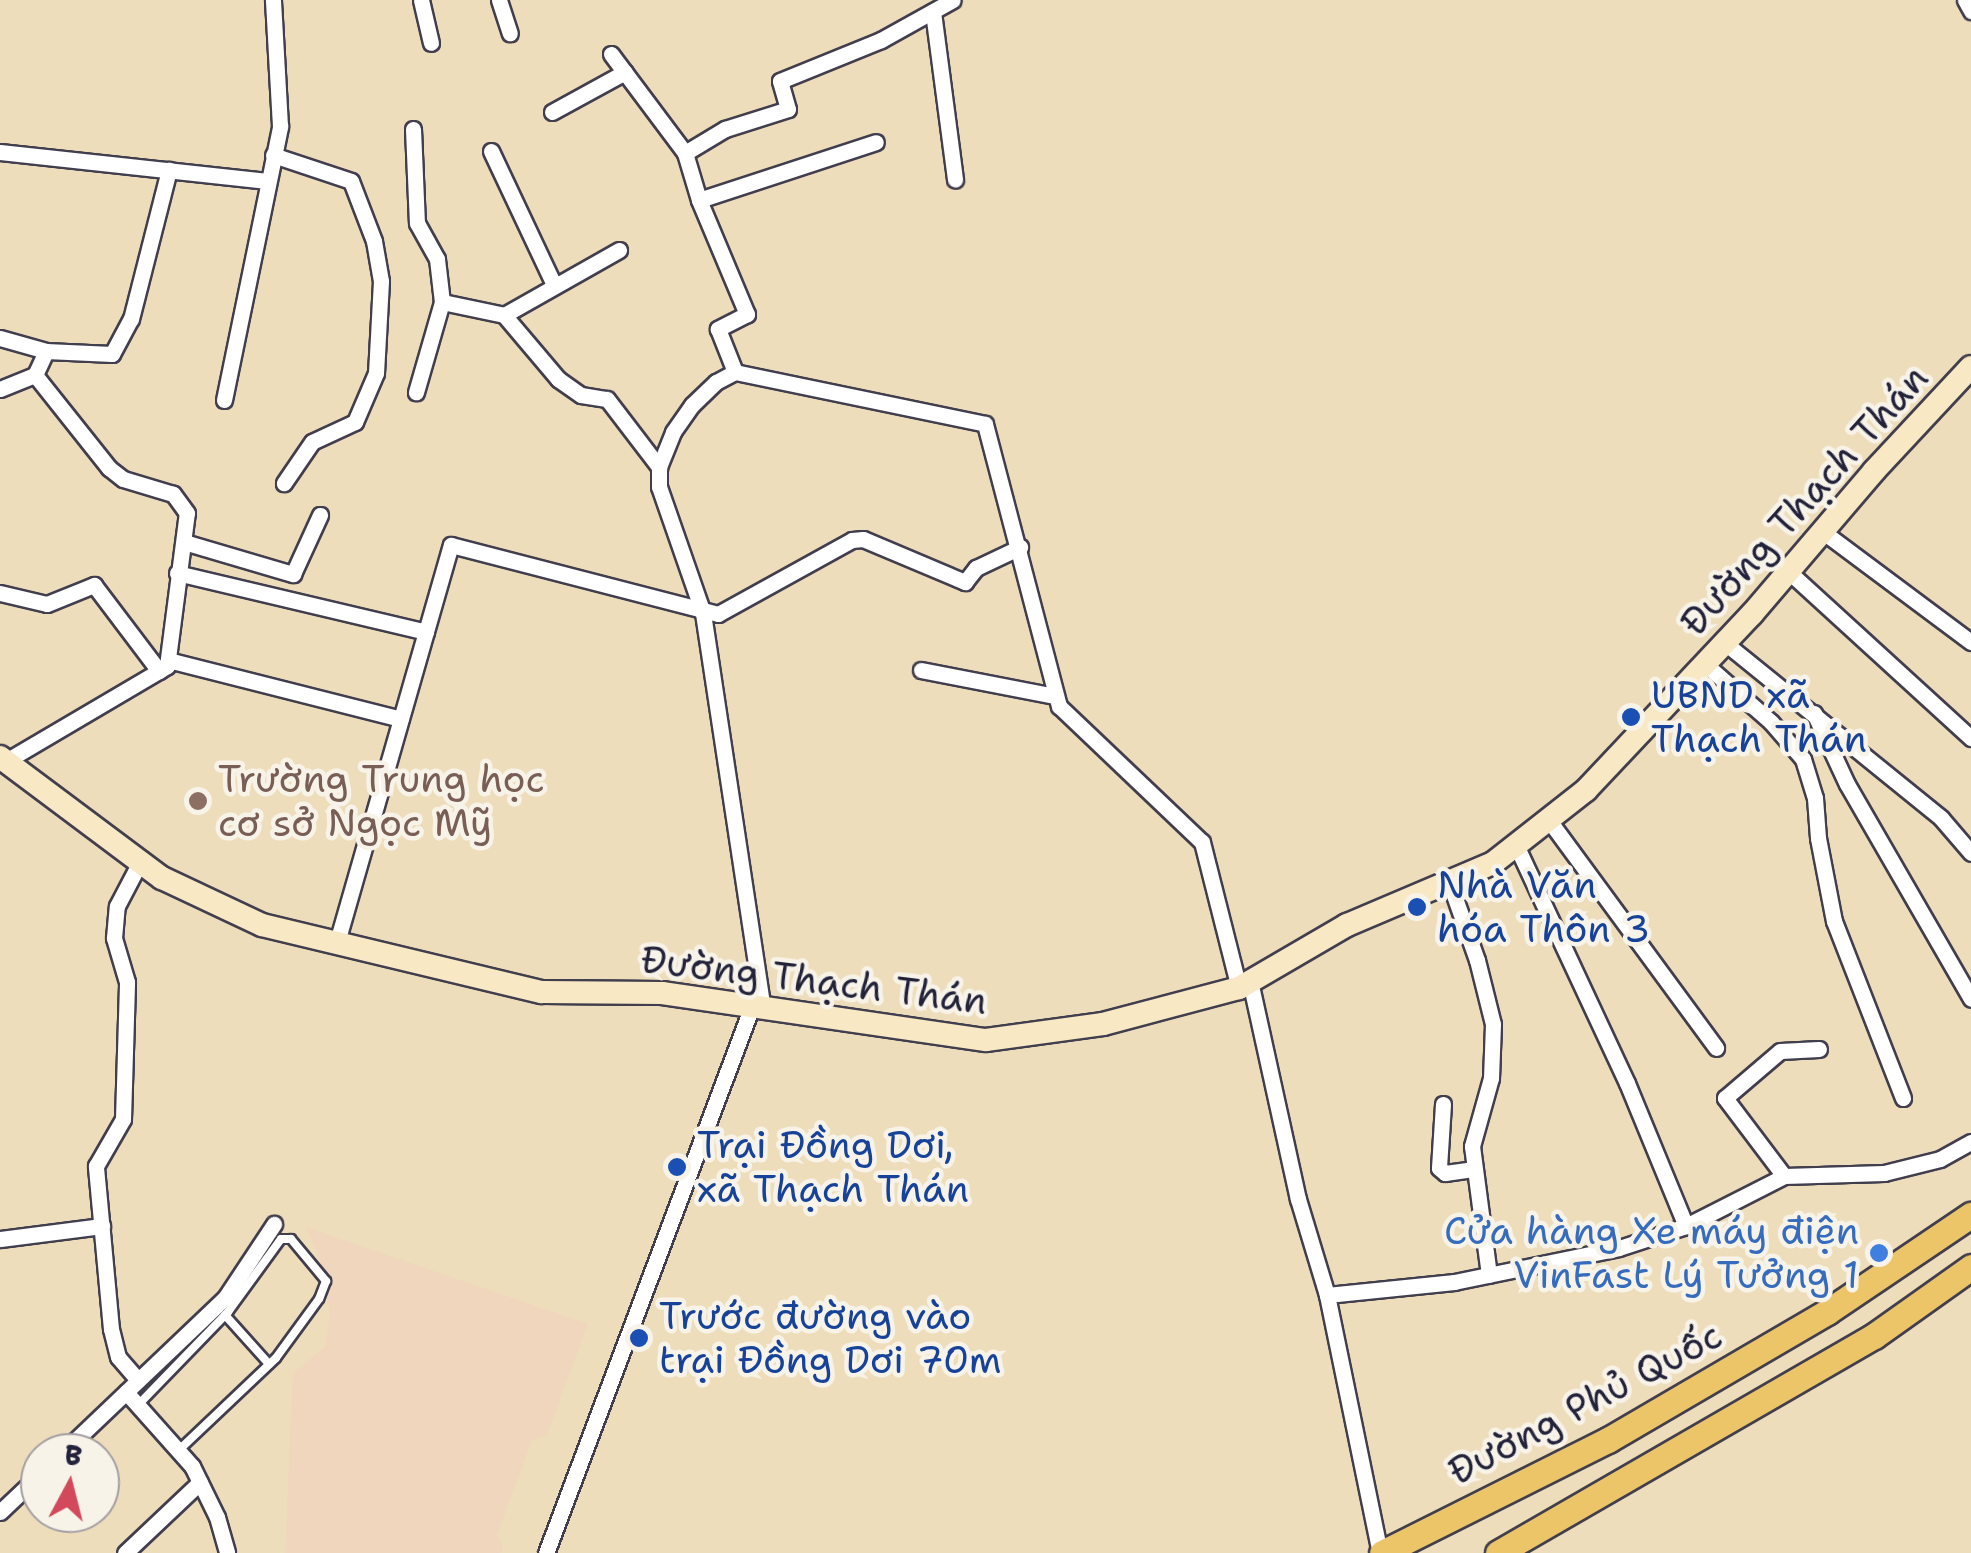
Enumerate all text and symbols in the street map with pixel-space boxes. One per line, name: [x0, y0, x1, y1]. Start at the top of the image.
street label: Đường Thạch Thán: [1671, 355, 1937, 645]
place label: UBND xã Thạch Thán: [1651, 672, 1867, 762]
marker: UBND xã Thạch Thán: [1620, 706, 1642, 728]
place label: Trường Trung học cơ sở Ngọc Mỹ: [218, 756, 545, 846]
marker: Trường Trung học cơ sở Ngọc Mỹ: [187, 790, 209, 812]
place label: Nhà Văn hóa Thôn 3: [1437, 862, 1650, 952]
marker: Nhà Văn hóa Thôn 3: [1406, 896, 1428, 918]
street label: Đường Thạch Thán: [638, 936, 990, 1024]
place label: Trại Đồng Dơi, xã Thạch Thán: [697, 1122, 969, 1212]
marker: Trại Đồng Dơi, xã Thạch Thán: [666, 1156, 688, 1178]
place label: Cửa hàng Xe máy điện VinFast Lý Tưởng 1: [1444, 1208, 1859, 1298]
marker: Cửa hàng Xe máy điện VinFast Lý Tưởng 1: [1868, 1242, 1890, 1264]
place label: Trước đường vào trại Đồng Dơi 70m: [659, 1293, 1001, 1382]
street label: Đường Phủ Quốc: [1441, 1312, 1729, 1494]
marker: Trước đường vào trại Đồng Dơi 70m: [628, 1327, 650, 1349]
north arrow: [20, 1433, 120, 1533]
text: B: [62, 1435, 84, 1475]

